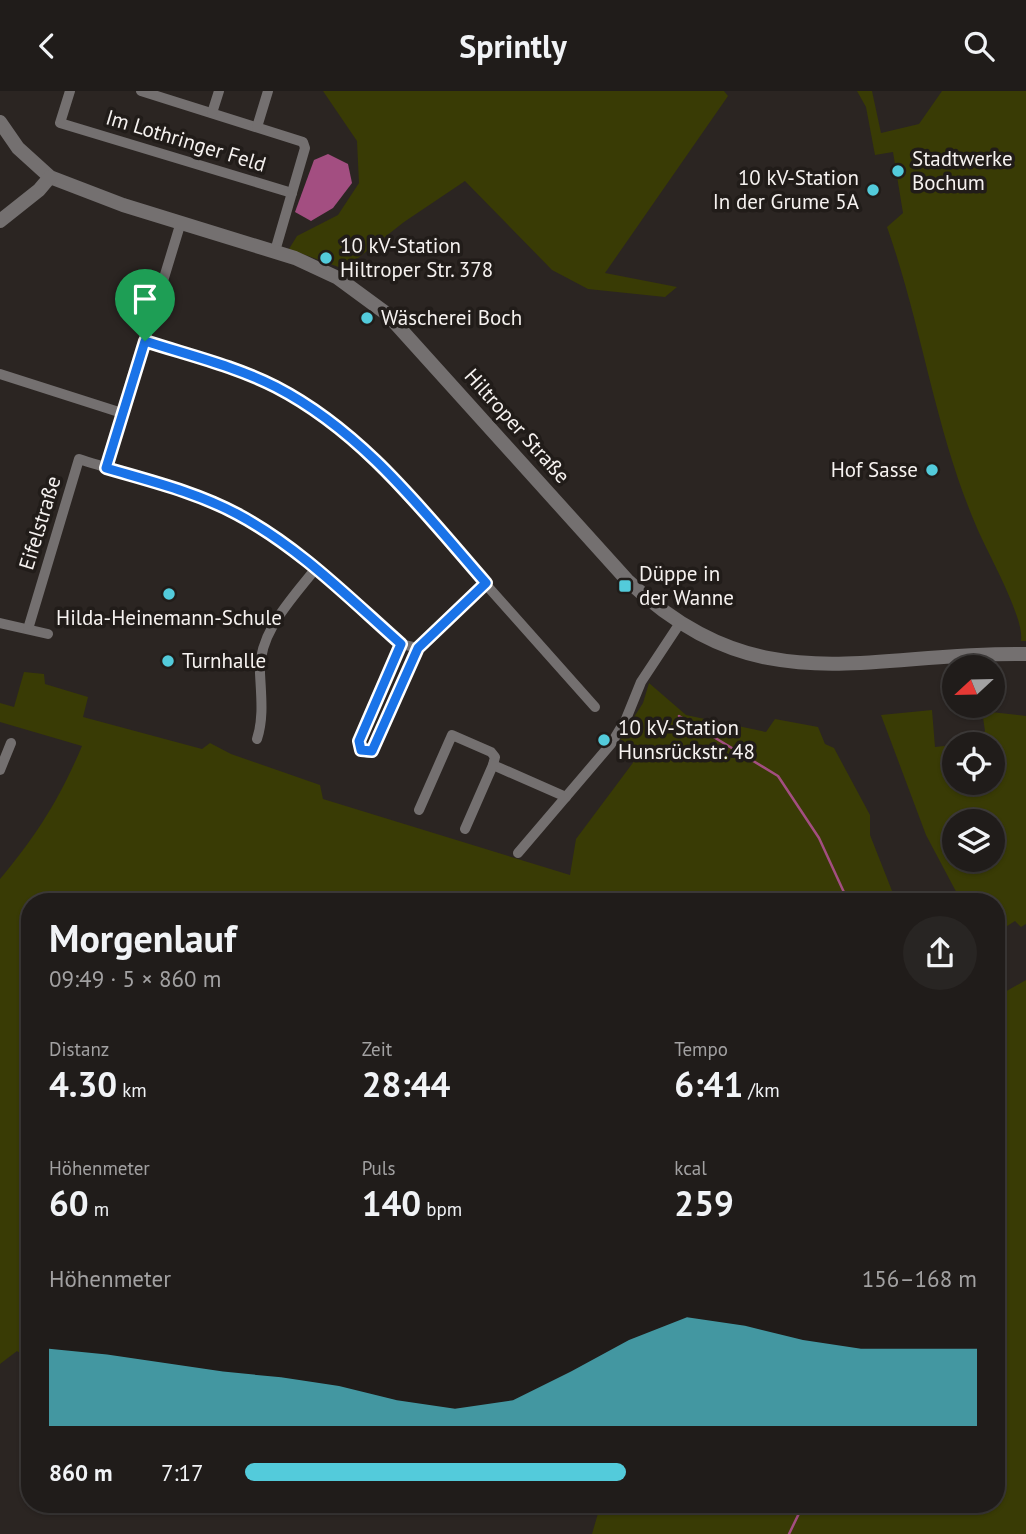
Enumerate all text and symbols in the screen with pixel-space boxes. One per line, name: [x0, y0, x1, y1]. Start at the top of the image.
text: Sprintly: [459, 25, 567, 67]
icon: back: [28, 27, 66, 65]
icon: search: [960, 27, 998, 65]
street label: Im Lothringer Feld: [103, 103, 270, 178]
place label: Stadtwerke Bochum: [912, 145, 1013, 196]
marker: Stadtwerke Bochum: [890, 163, 906, 179]
place label: 10 kV-Station In der Grume 5A: [713, 164, 860, 215]
marker: 10 kV-Station In der Grume 5A: [865, 182, 881, 198]
place label: 10 kV-Station Hiltroper Str. 378: [340, 232, 493, 283]
marker: 10 kV-Station Hiltroper Str. 378: [318, 250, 334, 266]
pin: [115, 269, 175, 341]
icon: arrive: [126, 280, 164, 318]
place label: Wäscherei Boch: [381, 304, 522, 331]
marker: Wäscherei Boch: [359, 310, 375, 326]
street label: Hiltroper Straße: [459, 363, 576, 489]
place label: Hof Sasse: [831, 456, 918, 483]
marker: Hof Sasse: [924, 462, 940, 478]
street label: Eifelstraße: [12, 473, 67, 573]
place label: Düppe in der Wanne: [639, 560, 734, 611]
marker: Düppe in der Wanne: [617, 578, 633, 594]
marker: Hilda-Heinemann-Schule: [161, 586, 177, 602]
place label: Hilda-Heinemann-Schule: [56, 604, 282, 631]
place label: Turnhalle: [182, 647, 266, 674]
marker: Turnhalle: [160, 653, 176, 669]
north arrow: [942, 655, 1004, 717]
map controls: [942, 655, 1005, 872]
place label: 10 kV-Station Hunsrückstr. 48: [618, 714, 755, 765]
marker: 10 kV-Station Hunsrückstr. 48: [596, 732, 612, 748]
button: locate: [942, 732, 1005, 795]
button: layers: [942, 809, 1005, 872]
text: Morgenlauf: [49, 913, 236, 962]
button: share: [903, 916, 977, 990]
text: 09:49 · 5 × 860 m: [49, 964, 221, 993]
text: Distanz: [49, 1037, 109, 1061]
text: Zeit: [362, 1037, 392, 1061]
text: Tempo: [674, 1037, 728, 1061]
text: 4.30: [49, 1061, 117, 1107]
text: 28:44: [362, 1061, 450, 1107]
text: 6:41: [674, 1061, 743, 1107]
text: km: [117, 1078, 147, 1102]
text: /km: [743, 1078, 780, 1102]
text: Höhenmeter: [49, 1156, 150, 1180]
text: Puls: [362, 1156, 395, 1180]
text: kcal: [674, 1156, 707, 1180]
text: 60: [49, 1180, 89, 1226]
text: 140: [362, 1180, 421, 1226]
text: 259: [674, 1180, 734, 1226]
text: m: [89, 1197, 109, 1221]
text: bpm: [421, 1197, 462, 1221]
text: Höhenmeter: [49, 1264, 171, 1293]
text: 156–168 m: [862, 1264, 977, 1293]
text: 860 m: [49, 1458, 112, 1487]
text: 7:17: [161, 1458, 204, 1487]

